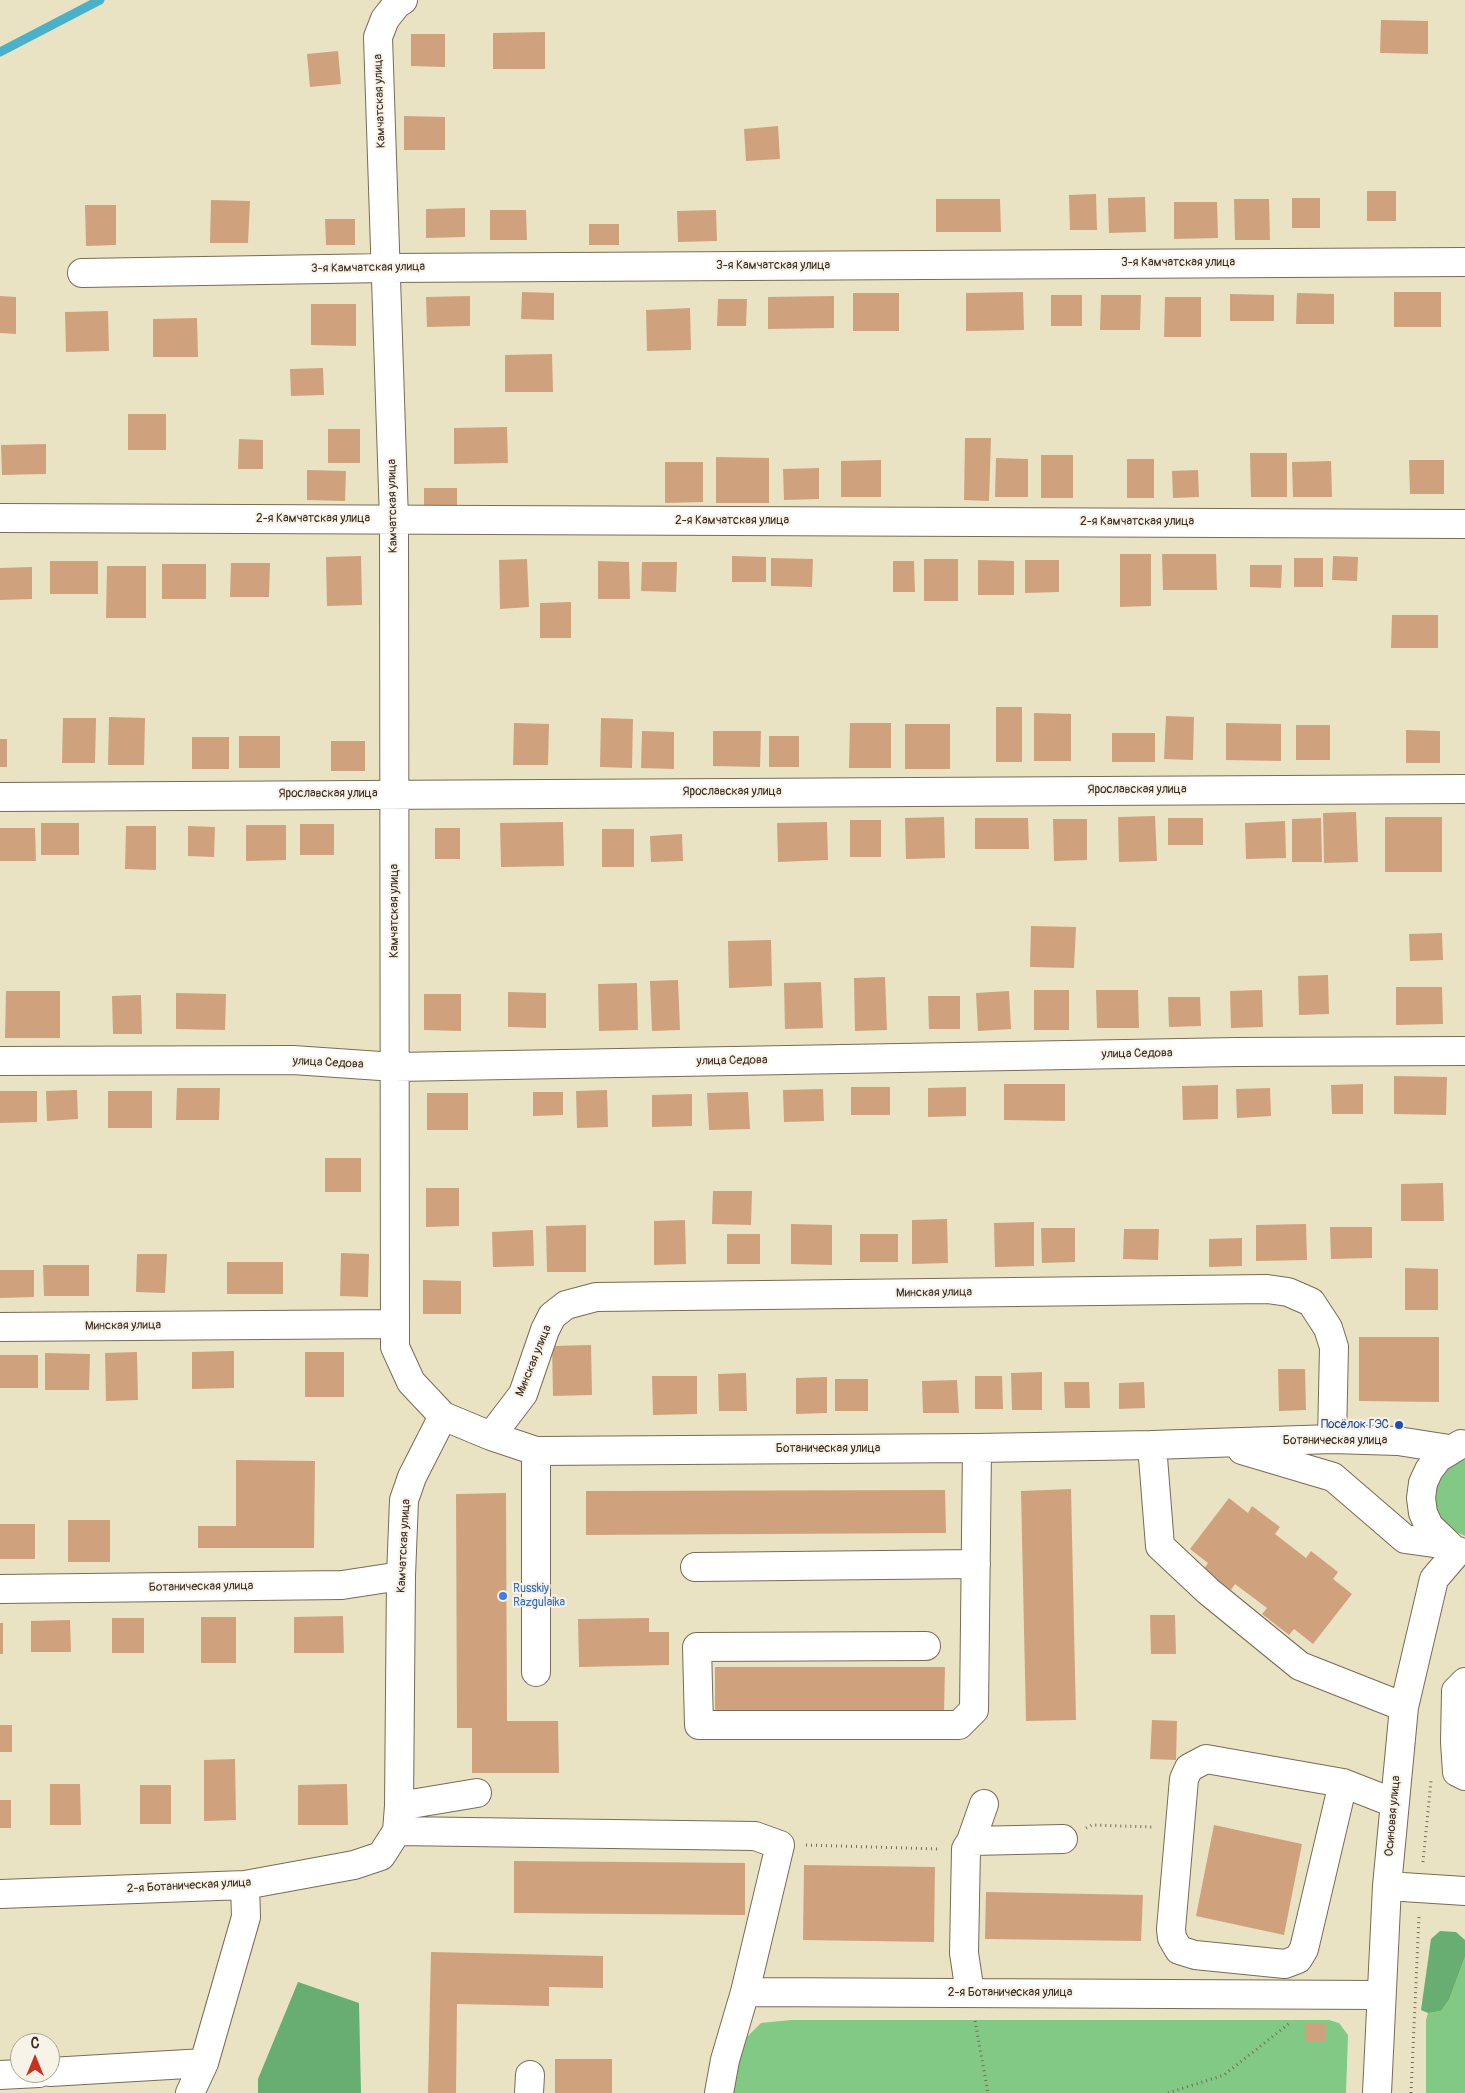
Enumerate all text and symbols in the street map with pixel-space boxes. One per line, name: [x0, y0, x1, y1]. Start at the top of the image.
street label: Камчатская улица: [371, 54, 389, 148]
street label: 3-я Камчатская улица: [1121, 256, 1235, 270]
street label: 3-я Камчатская улица: [716, 259, 830, 273]
street label: 3-я Камчатская улица: [311, 260, 425, 276]
street label: Камчатская улица: [385, 459, 401, 553]
street label: 2-я Камчатская улица: [256, 512, 370, 526]
street label: 2-я Камчатская улица: [675, 514, 789, 528]
street label: 2-я Камчатская улица: [1080, 515, 1194, 529]
street label: Ярославская улица: [1088, 783, 1186, 797]
street label: Ярославская улица: [683, 785, 781, 799]
street label: Ярославская улица: [279, 787, 377, 801]
street label: Камчатская улица: [388, 864, 402, 958]
street label: улица Седова: [1101, 1046, 1173, 1062]
street label: улица Седова: [696, 1053, 768, 1069]
street label: улица Седова: [292, 1054, 364, 1072]
street label: Минская улица: [896, 1285, 972, 1301]
street label: Минская улица: [85, 1318, 161, 1334]
street label: Минская улица: [513, 1323, 555, 1399]
place label: Посёлок ГЭС: [1321, 1418, 1389, 1432]
marker: Посёлок ГЭС: [1393, 1419, 1405, 1431]
street label: Ботаническая улица: [1283, 1434, 1387, 1448]
street label: Ботаническая улица: [776, 1442, 880, 1456]
street label: Камчатская улица: [394, 1499, 414, 1593]
street label: Ботаническая улица: [149, 1579, 253, 1595]
place label: Russkiy Razgulaika: [513, 1582, 565, 1610]
marker: Russkiy Razgulaika: [497, 1590, 509, 1602]
street label: Осиновая улица: [1382, 1775, 1404, 1857]
street label: 2-я Ботаническая улица: [126, 1876, 252, 1896]
street label: 2-я Ботаническая улица: [948, 1986, 1072, 2000]
north arrow: [10, 2033, 60, 2083]
text: С: [31, 2035, 39, 2052]

